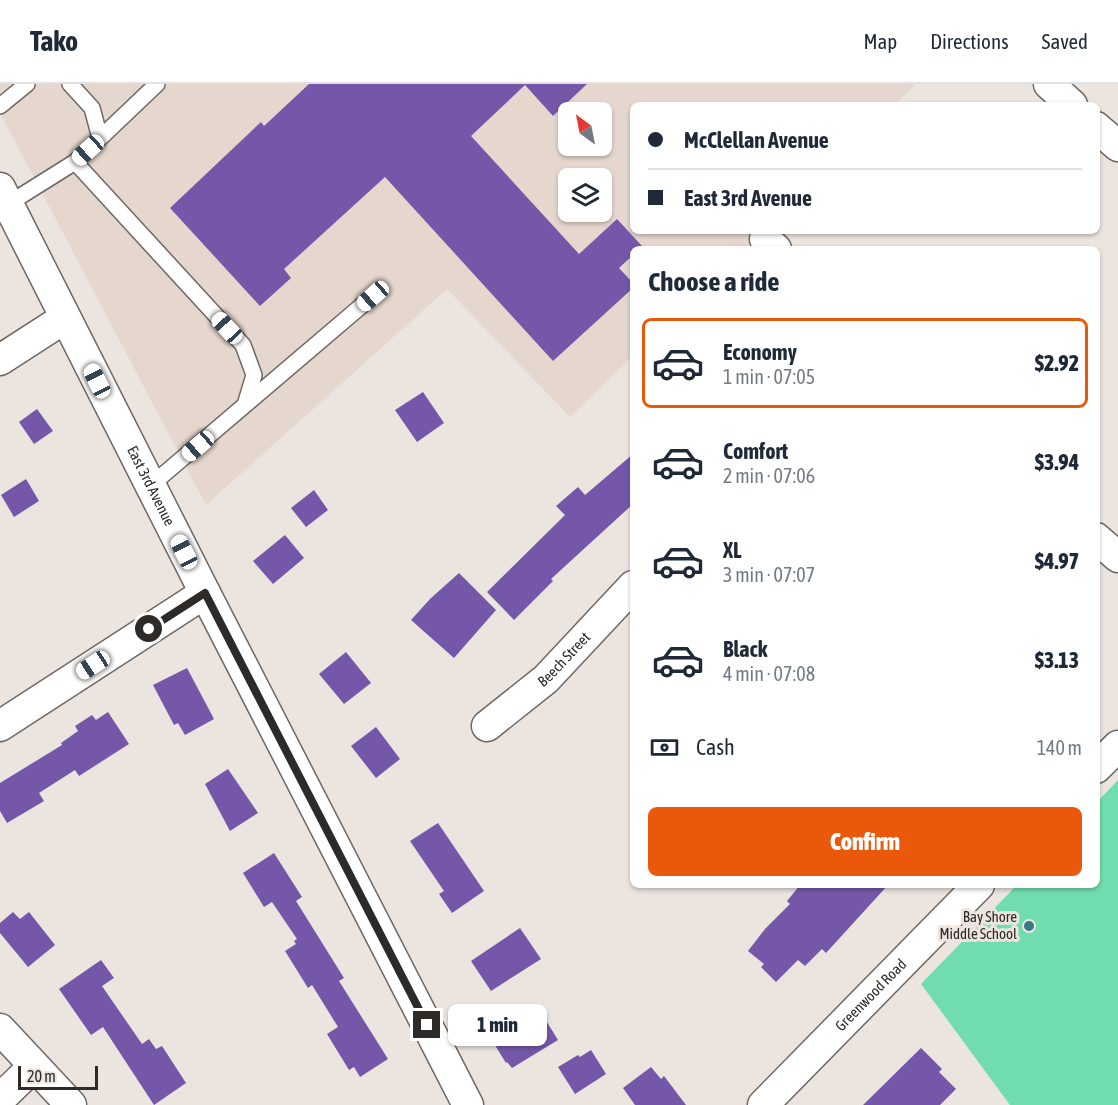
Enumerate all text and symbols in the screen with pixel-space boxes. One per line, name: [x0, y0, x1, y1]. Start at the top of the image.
text: Tako: [30, 25, 78, 57]
text: Map: [863, 29, 897, 53]
text: Directions: [930, 29, 1009, 53]
text: Saved: [1042, 29, 1088, 53]
north arrow: [558, 102, 612, 156]
map controls: [558, 102, 612, 222]
text: McClellan Avenue: [684, 127, 829, 153]
car: [69, 131, 107, 169]
button: layers: [558, 168, 612, 222]
text: East 3rd Avenue: [684, 185, 812, 211]
text: Choose a ride: [648, 266, 780, 297]
car: [354, 277, 392, 315]
car: [208, 309, 246, 347]
icon: car: [651, 336, 705, 390]
text: Economy: [723, 339, 797, 365]
text: $2.92: [1035, 350, 1079, 376]
car: [81, 361, 113, 401]
text: 1 min · 07:05: [723, 365, 815, 388]
car: [179, 427, 217, 465]
icon: car: [651, 435, 705, 489]
text: Comfort: [723, 438, 788, 464]
street label: East 3rd Avenue: [124, 443, 179, 529]
text: $3.94: [1035, 449, 1079, 475]
text: 2 min · 07:06: [723, 464, 815, 487]
car: [168, 532, 200, 572]
icon: car: [651, 534, 705, 588]
text: XL: [723, 537, 741, 563]
text: $4.97: [1035, 548, 1079, 574]
text: 3 min · 07:07: [723, 563, 815, 586]
route start: [135, 615, 162, 642]
street label: Beech Street: [534, 628, 593, 690]
icon: car: [651, 633, 705, 687]
text: Black: [723, 636, 767, 662]
text: $3.13: [1035, 647, 1079, 673]
car: [73, 648, 113, 682]
text: 4 min · 07:08: [723, 662, 815, 685]
icon: cash: [648, 731, 681, 764]
text: Cash: [696, 734, 735, 760]
text: 140 m: [1037, 736, 1082, 759]
button: Confirm: [648, 807, 1082, 876]
place label: Bay Shore Middle School: [939, 908, 1017, 942]
marker: Bay Shore Middle School: [1022, 919, 1036, 933]
street label: Greenwood Road: [832, 955, 910, 1034]
callout: 1 min: [448, 1004, 547, 1046]
route end: [413, 1011, 440, 1038]
text: 1 min: [477, 1013, 518, 1036]
scale bar: [18, 1063, 98, 1090]
text: 20 m: [27, 1067, 56, 1085]

